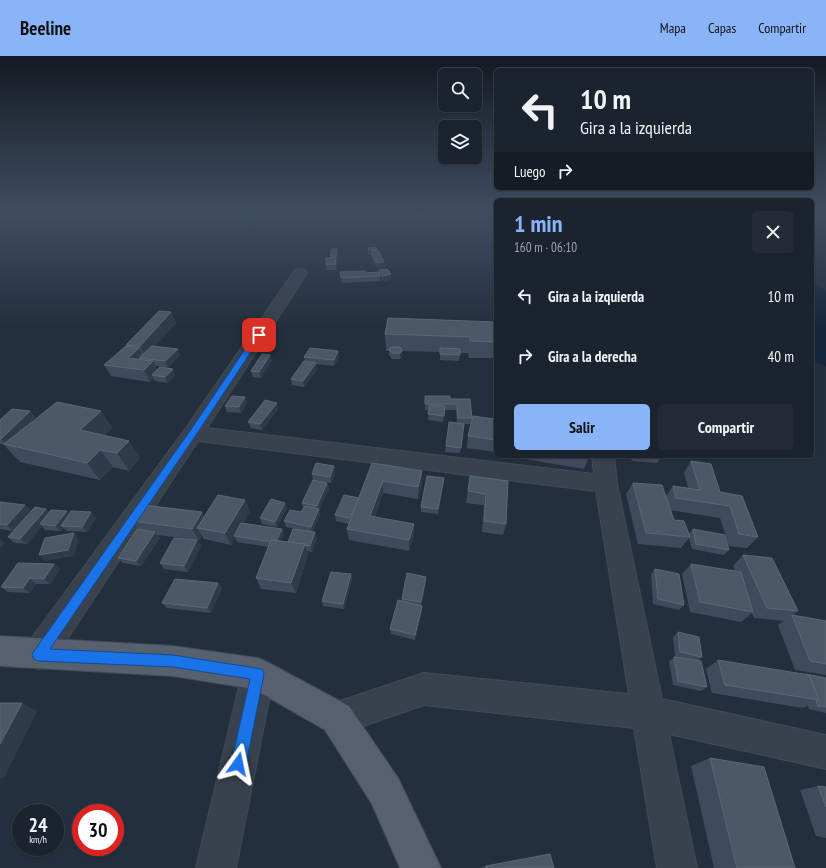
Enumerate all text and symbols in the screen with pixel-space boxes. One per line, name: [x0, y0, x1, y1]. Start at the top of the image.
text: Beeline: [20, 16, 71, 40]
text: Mapa: [660, 19, 686, 37]
text: Capas: [708, 19, 736, 37]
text: Compartir: [758, 19, 806, 37]
map controls: [438, 68, 482, 164]
button: search: [438, 68, 482, 112]
text: 10 m: [580, 80, 631, 117]
icon: left: [514, 84, 566, 136]
text: Gira a la izquierda: [580, 116, 692, 139]
button: layers: [438, 120, 482, 164]
icon: right: [554, 160, 576, 182]
text: Luego: [514, 162, 546, 181]
text: 1 min: [514, 208, 562, 239]
button: close: [752, 211, 794, 253]
text: 160 m · 06:10: [514, 239, 577, 256]
icon: left: [514, 285, 536, 307]
text: Gira a la izquierda: [548, 287, 644, 306]
text: 10 m: [768, 287, 794, 306]
pin: [242, 318, 276, 352]
icon: arrive: [248, 324, 270, 346]
icon: right: [514, 345, 536, 367]
text: Gira a la derecha: [548, 347, 637, 366]
text: 40 m: [768, 347, 794, 366]
button: Salir: [514, 404, 650, 450]
button: Compartir: [658, 404, 794, 450]
position arrow: [217, 743, 259, 785]
speed limit sign: 30: [72, 804, 124, 856]
text: 24: [28, 812, 48, 838]
text: km/h: [29, 833, 47, 846]

